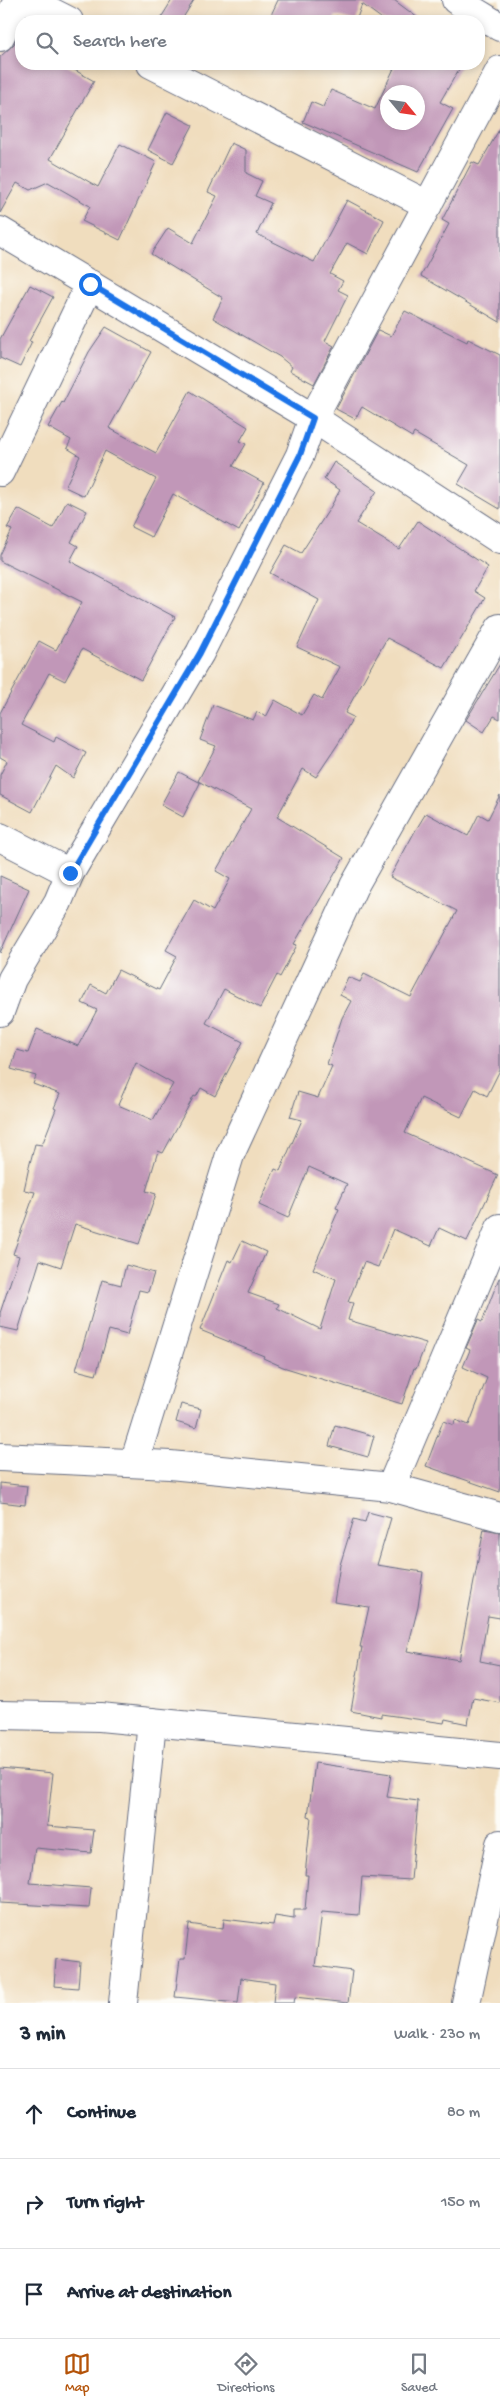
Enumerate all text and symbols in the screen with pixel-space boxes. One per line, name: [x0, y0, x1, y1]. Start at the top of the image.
search box: [15, 15, 485, 70]
icon: search: [33, 29, 61, 57]
text: Search here: [73, 31, 167, 54]
north arrow: [380, 85, 425, 130]
route start: [79, 273, 102, 296]
route end: [59, 862, 82, 885]
text: 3 min: [20, 2023, 65, 2048]
text: Walk · 230 m: [394, 2026, 480, 2045]
icon: ahead: [20, 2100, 48, 2128]
text: Continue: [67, 2102, 136, 2125]
text: 80 m: [447, 2104, 480, 2123]
icon: right: [20, 2190, 48, 2218]
text: Turn right: [67, 2192, 143, 2215]
text: 150 m: [441, 2194, 480, 2213]
icon: arrive: [20, 2280, 48, 2308]
text: Arrive at destination: [67, 2282, 231, 2305]
tab: Map: [63, 2350, 91, 2397]
tab: Directions: [218, 2350, 275, 2397]
tab: Saved: [401, 2350, 437, 2397]

